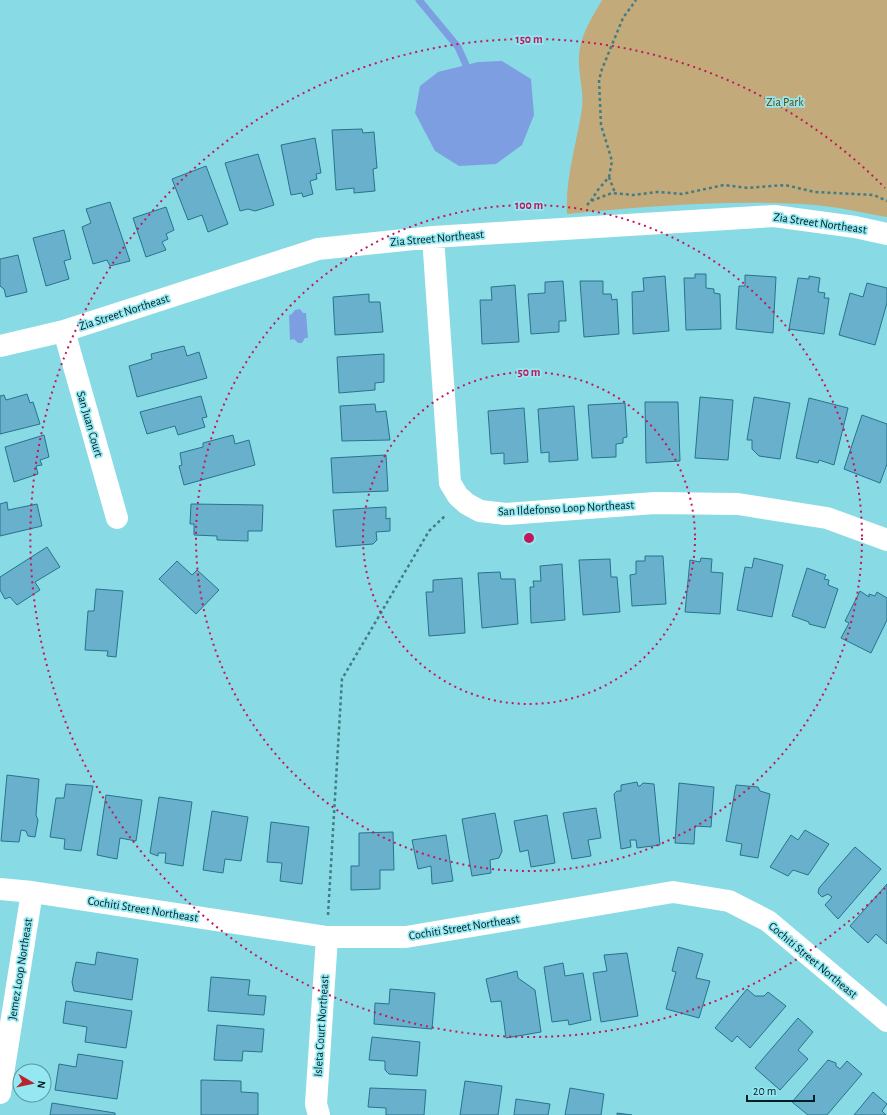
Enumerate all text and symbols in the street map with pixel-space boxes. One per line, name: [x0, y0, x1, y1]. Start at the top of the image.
text: 150 m: [515, 33, 543, 45]
park label: Zia Park: [766, 96, 804, 108]
text: 100 m: [515, 199, 543, 211]
street label: Zia Street Northeast: [773, 211, 868, 236]
street label: Zia Street Northeast: [390, 228, 485, 248]
street label: Zia Street Northeast: [77, 292, 171, 332]
text: 50 m: [518, 366, 541, 378]
street label: San Juan Court: [75, 390, 105, 458]
street label: San Ildefonso Loop Northeast: [498, 498, 635, 518]
centre of rings: [522, 531, 536, 545]
street label: Cochiti Street Northeast: [87, 894, 199, 924]
street label: Cochiti Street Northeast: [408, 912, 520, 942]
street label: Jemez Loop Northeast: [6, 917, 34, 1021]
street label: Cochiti Street Northeast: [766, 920, 860, 1001]
street label: Isleta Court Northeast: [311, 975, 331, 1077]
north arrow: [12, 1063, 52, 1103]
scale bar: [747, 1077, 814, 1103]
text: N: [35, 1080, 47, 1089]
text: 20 m: [753, 1085, 776, 1097]

